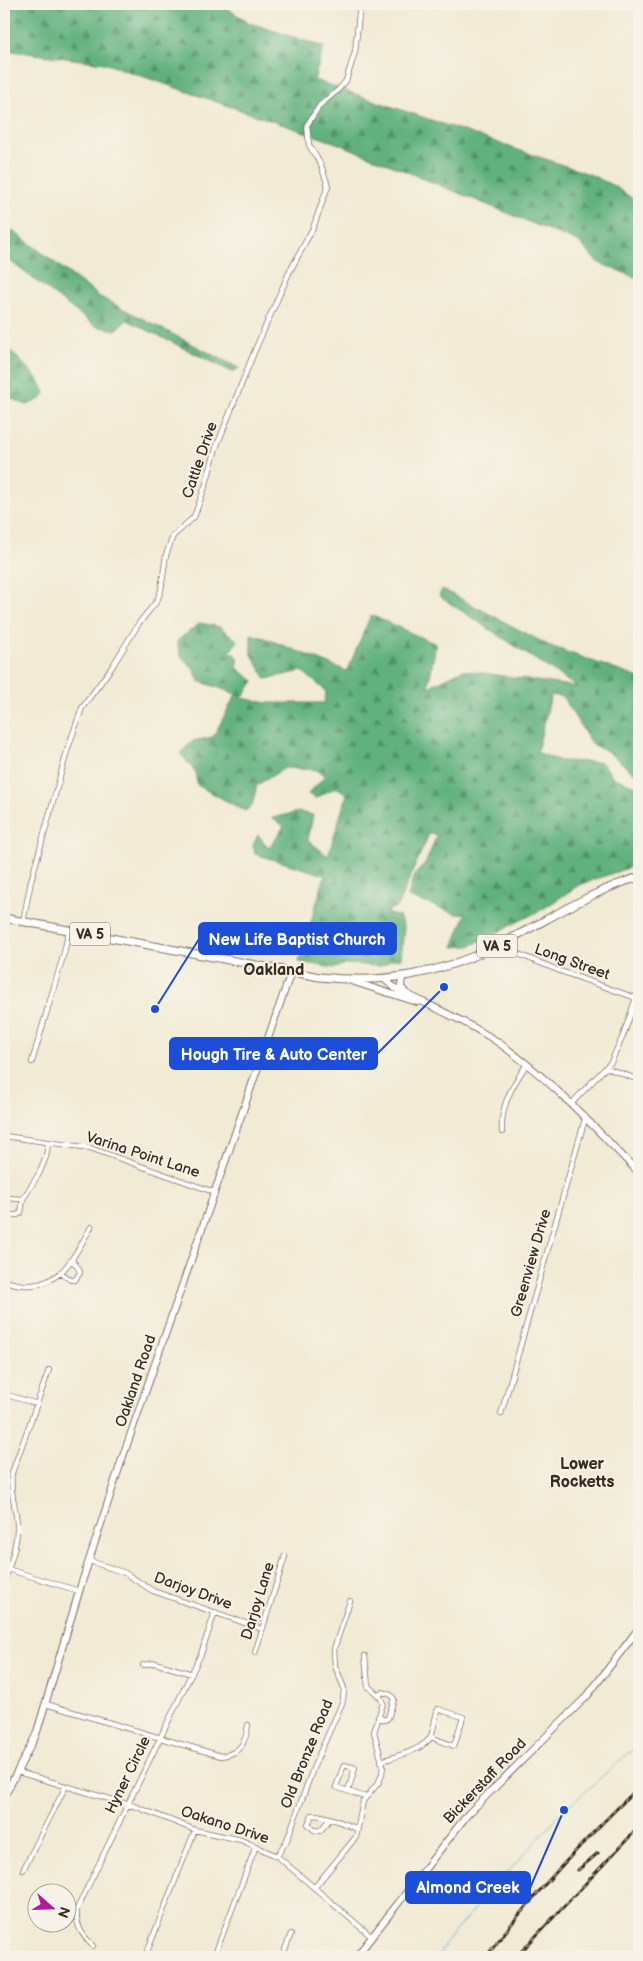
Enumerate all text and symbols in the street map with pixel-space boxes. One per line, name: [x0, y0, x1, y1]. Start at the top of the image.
street label: Cattle Drive: [178, 419, 222, 501]
road number: VA 5: [70, 922, 110, 946]
callout: New Life Baptist Church: [199, 923, 396, 954]
text: New Life Baptist Church: [208, 931, 386, 950]
road number: VA 5: [477, 934, 517, 958]
street label: Long Street: [532, 940, 613, 985]
district label: Oakland: [244, 961, 304, 980]
callout: Hough Tire & Auto Center: [170, 1038, 377, 1069]
text: Hough Tire & Auto Center: [181, 1046, 368, 1065]
street label: Varina Point Lane: [84, 1128, 202, 1182]
street label: Greenview Drive: [506, 1207, 556, 1319]
street label: Oakland Road: [111, 1332, 161, 1430]
district label: Lower Rocketts: [550, 1455, 614, 1492]
street label: Darjoy Lane: [237, 1560, 279, 1642]
street label: Darjoy Drive: [151, 1568, 235, 1614]
street label: Old Bronze Road: [276, 1697, 338, 1811]
street label: Hyner Circle: [101, 1733, 155, 1817]
street label: Bickerstaff Road: [439, 1734, 531, 1828]
street label: Oakano Drive: [179, 1802, 272, 1848]
callout: Almond Creek: [406, 1872, 530, 1903]
text: Almond Creek: [415, 1879, 520, 1898]
north arrow: [28, 1884, 78, 1934]
text: N: [54, 1904, 74, 1920]

